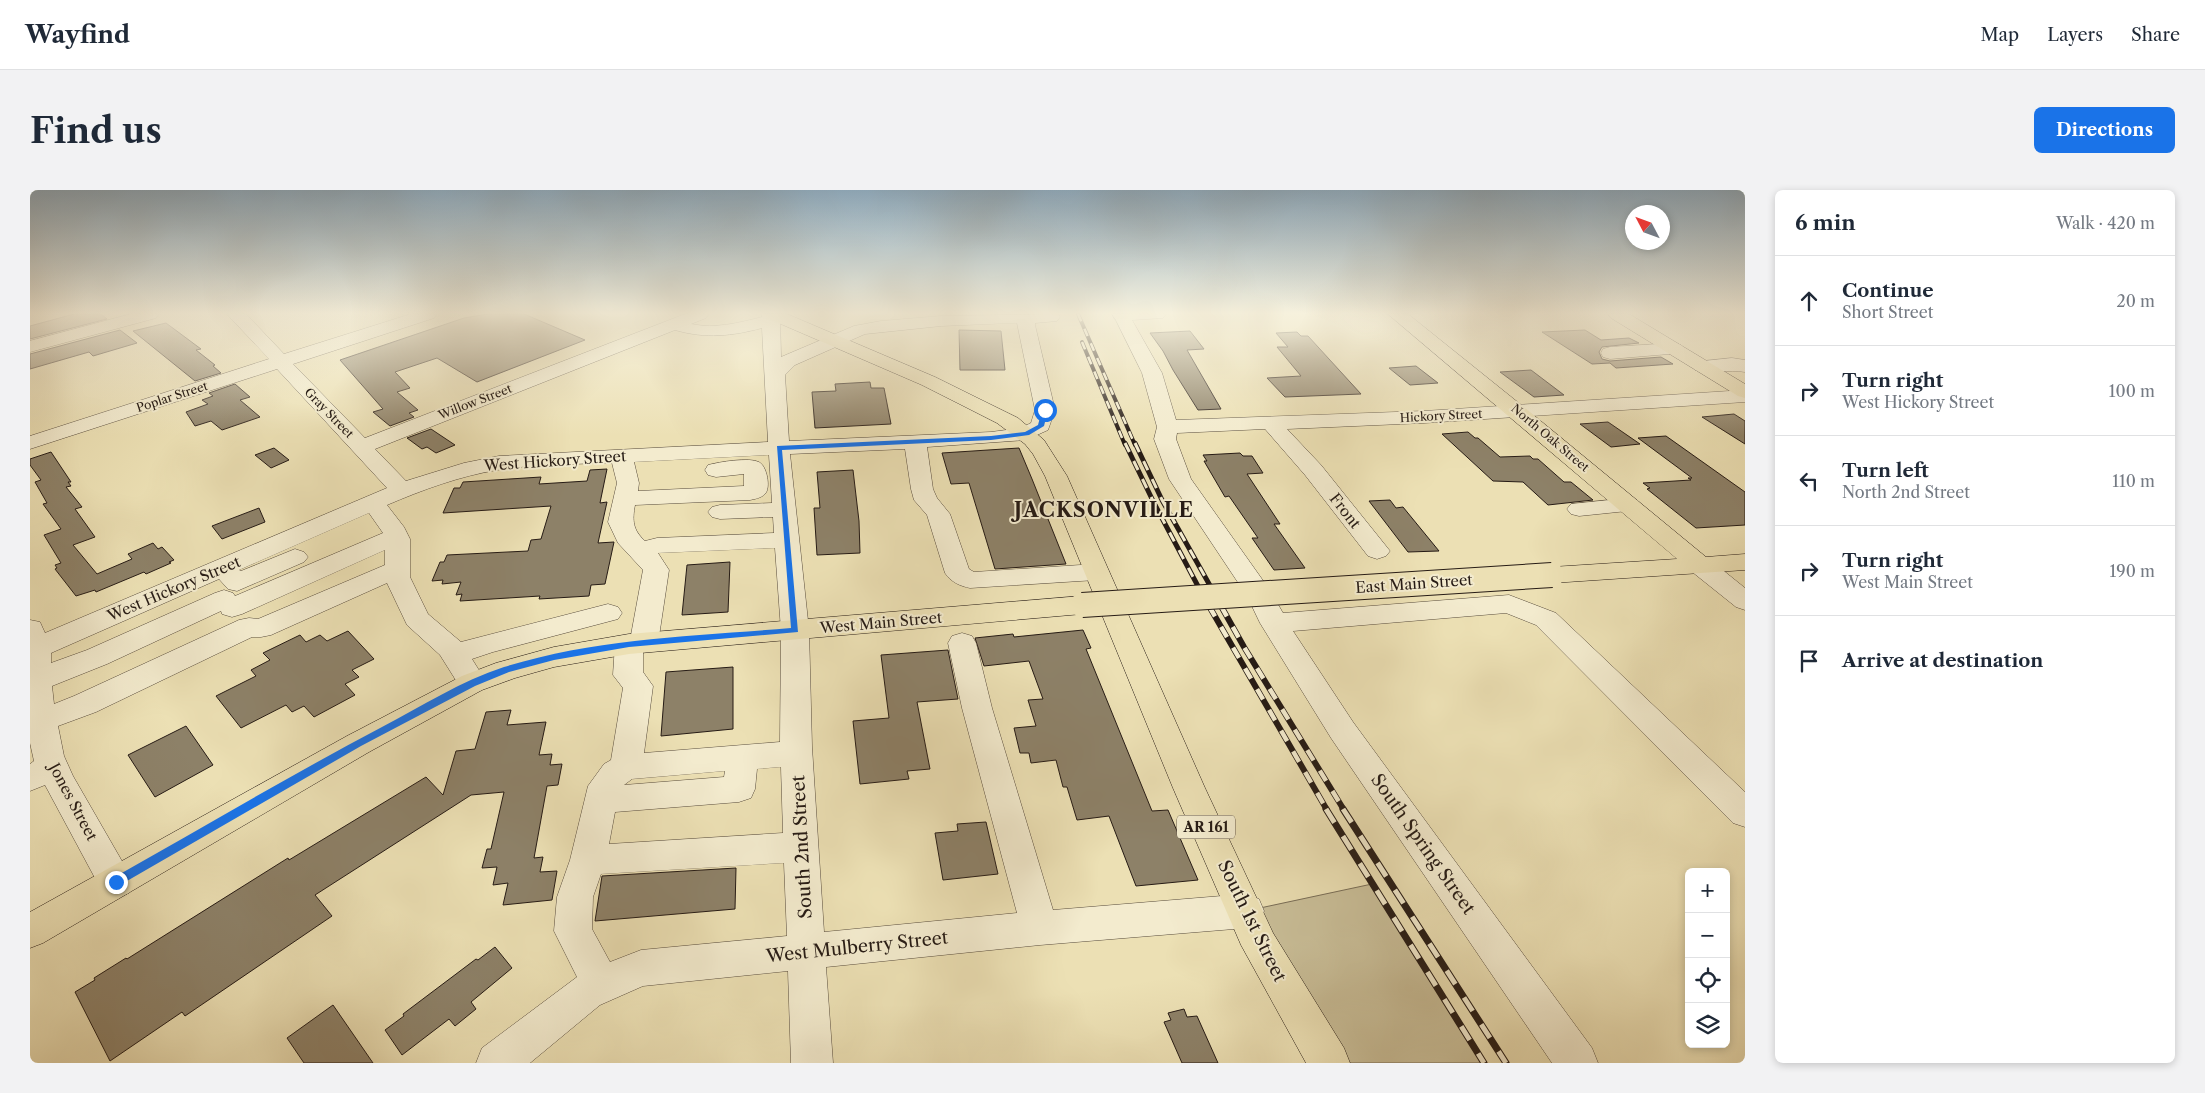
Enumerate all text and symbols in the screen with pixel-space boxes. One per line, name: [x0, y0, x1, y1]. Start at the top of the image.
text: Wayfind: [25, 20, 130, 49]
text: Map: [1981, 24, 2019, 46]
text: Layers: [2047, 24, 2103, 46]
text: Share: [2131, 24, 2180, 46]
button: Directions: [2034, 107, 2175, 153]
text: Find us: [30, 109, 162, 152]
north arrow: [1625, 205, 1670, 250]
text: 6 min: [1795, 210, 1856, 235]
text: Walk · 420 m: [2056, 213, 2155, 233]
text: Continue: [1842, 279, 1934, 302]
icon: ahead: [1795, 287, 1823, 315]
text: 20 m: [2116, 291, 2155, 311]
text: Short Street: [1842, 302, 1933, 322]
text: Turn right: [1842, 369, 1943, 392]
icon: right: [1795, 377, 1823, 405]
street label: Poplar Street: [134, 378, 210, 415]
street label: Willow Street: [435, 380, 514, 423]
text: 100 m: [2109, 381, 2155, 401]
street label: Gray Street: [302, 384, 358, 441]
text: West Hickory Street: [1842, 392, 1994, 412]
route start: [1034, 399, 1057, 422]
street label: North Oak Street: [1508, 401, 1593, 475]
street label: Hickory Street: [1399, 406, 1483, 425]
street label: West Hickory Street: [482, 446, 627, 475]
text: Turn left: [1842, 459, 1929, 482]
icon: left: [1795, 467, 1823, 495]
text: 110 m: [2112, 471, 2155, 491]
text: North 2nd Street: [1842, 482, 1970, 502]
street label: Front: [1326, 489, 1366, 533]
district label: JACKSONVILLE: [1010, 498, 1194, 522]
text: Turn right: [1842, 549, 1943, 572]
street label: West Hickory Street: [104, 552, 244, 626]
icon: right: [1795, 557, 1823, 585]
text: 190 m: [2110, 561, 2155, 581]
street label: East Main Street: [1355, 570, 1474, 597]
text: West Main Street: [1842, 572, 1973, 592]
street label: West Main Street: [818, 608, 944, 637]
icon: arrive: [1795, 647, 1823, 675]
text: Arrive at destination: [1842, 649, 2043, 672]
street label: Jones Street: [44, 758, 102, 844]
street label: South Spring Street: [1366, 769, 1480, 919]
street label: South 2nd Street: [787, 774, 817, 919]
road number: AR 161: [1177, 816, 1235, 839]
street label: South 1st Street: [1213, 856, 1291, 986]
map controls: [1685, 868, 1730, 1048]
button: +: [1685, 868, 1730, 913]
route end: [105, 871, 128, 894]
button: −: [1685, 913, 1730, 958]
street label: West Mulberry Street: [764, 926, 950, 968]
button: locate: [1685, 958, 1730, 1003]
button: layers: [1685, 1003, 1730, 1048]

